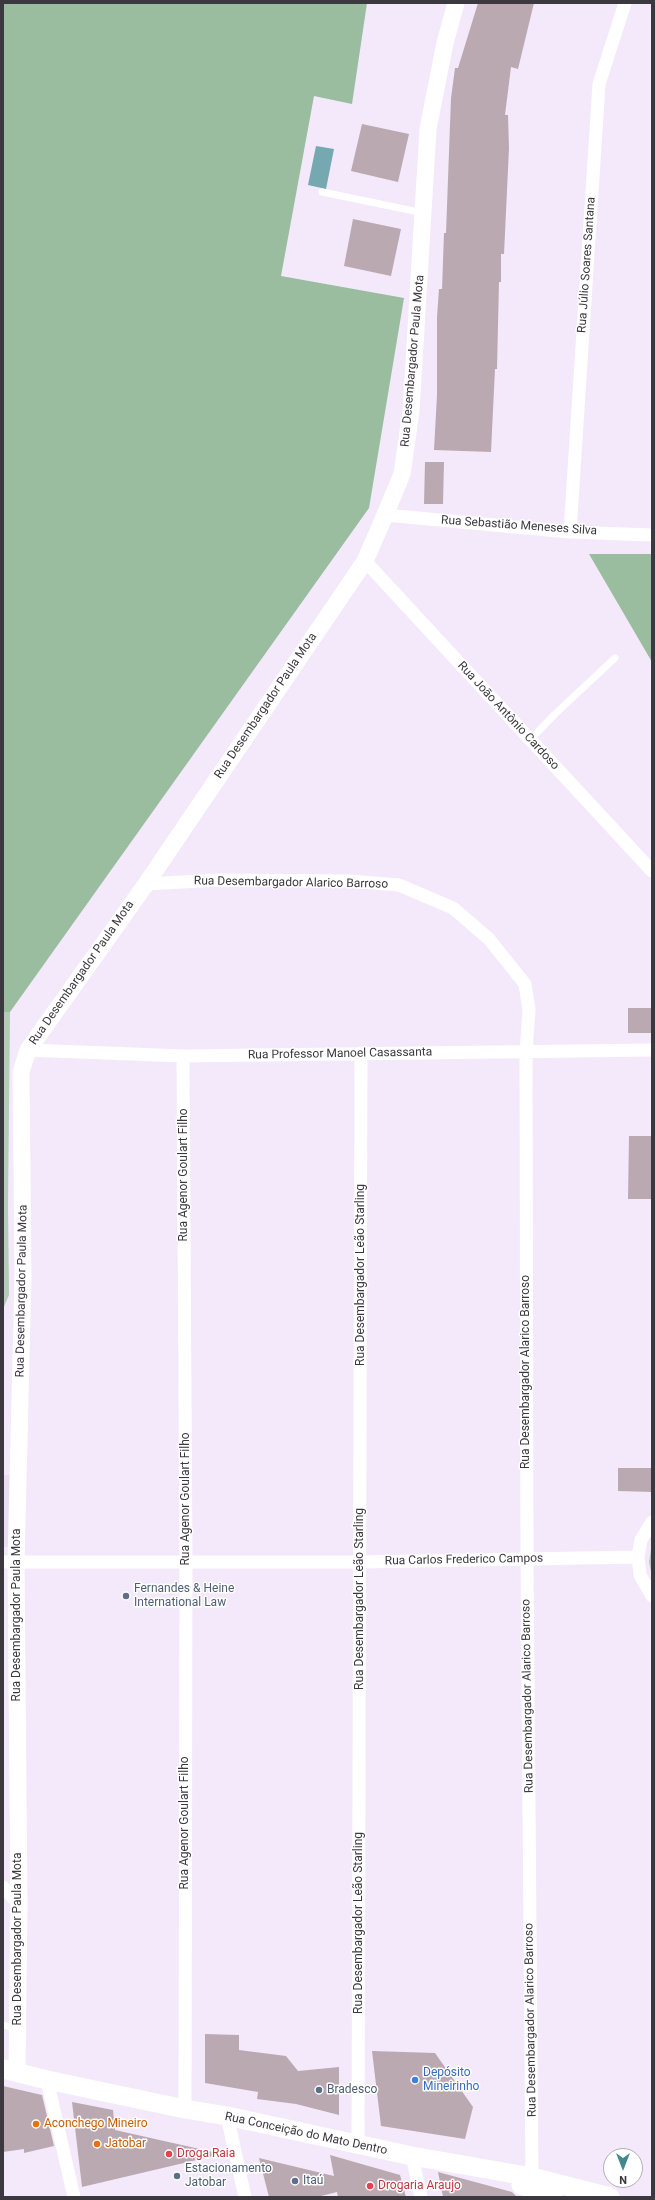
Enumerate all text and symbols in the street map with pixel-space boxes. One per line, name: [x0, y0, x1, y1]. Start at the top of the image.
street label: Rua Júlio Soares Santana: [575, 197, 599, 333]
street label: Rua Desembargador Paula Mota: [398, 274, 428, 448]
street label: Rua Sebastião Meneses Silva: [440, 513, 598, 539]
street label: Rua Desembargador Paula Mota: [212, 630, 320, 782]
street label: Rua João Antônio Cardoso: [454, 659, 562, 773]
street label: Rua Desembargador Alarico Barroso: [194, 874, 388, 892]
street label: Rua Desembargador Paula Mota: [27, 898, 137, 1048]
street label: Rua Professor Manoel Casassanta: [248, 1045, 432, 1063]
street label: Rua Agenor Goulart Filho: [177, 1108, 191, 1242]
street label: Rua Desembargador Leão Starling: [354, 1184, 368, 1366]
street label: Rua Desembargador Paula Mota: [13, 1204, 31, 1378]
street label: Rua Desembargador Alarico Barroso: [519, 1275, 533, 1469]
street label: Rua Agenor Goulart Filho: [179, 1432, 193, 1566]
street label: Rua Desembargador Leão Starling: [353, 1508, 367, 1690]
street label: Rua Desembargador Paula Mota: [10, 1529, 24, 1701]
street label: Rua Carlos Frederico Campos: [385, 1551, 543, 1569]
place label: Fernandes & Heine International Law: [134, 1582, 234, 1610]
marker: Fernandes & Heine International Law: [121, 1591, 131, 1601]
street label: Rua Desembargador Alarico Barroso: [519, 1599, 537, 1793]
street label: Rua Agenor Goulart Filho: [178, 1756, 192, 1890]
street label: Rua Desembargador Leão Starling: [352, 1832, 366, 2014]
street label: Rua Desembargador Paula Mota: [11, 1853, 25, 2025]
street label: Rua Desembargador Alarico Barroso: [522, 1923, 540, 2117]
place label: Depósito Mineirinho: [423, 2066, 479, 2094]
marker: Depósito Mineirinho: [410, 2075, 420, 2085]
place label: Bradesco: [327, 2083, 377, 2097]
marker: Bradesco: [314, 2085, 324, 2095]
street label: Rua Conceição do Mato Dentro: [223, 2110, 389, 2158]
place label: Aconchego Mineiro: [44, 2117, 147, 2131]
marker: Aconchego Mineiro: [31, 2119, 41, 2129]
place label: Jatobar: [105, 2137, 146, 2151]
marker: Jatobar: [92, 2139, 102, 2149]
place label: Droga Raia: [177, 2147, 235, 2161]
north arrow: [603, 2148, 643, 2188]
marker: Droga Raia: [164, 2149, 174, 2159]
place label: Estacionamento Jatobar: [185, 2162, 272, 2190]
marker: Estacionamento Jatobar: [172, 2171, 182, 2181]
text: N: [619, 2173, 627, 2186]
place label: Itaú: [303, 2174, 323, 2188]
marker: Itaú: [290, 2176, 300, 2186]
place label: Drogaria Araujo: [378, 2179, 461, 2193]
marker: Drogaria Araujo: [365, 2181, 375, 2191]

